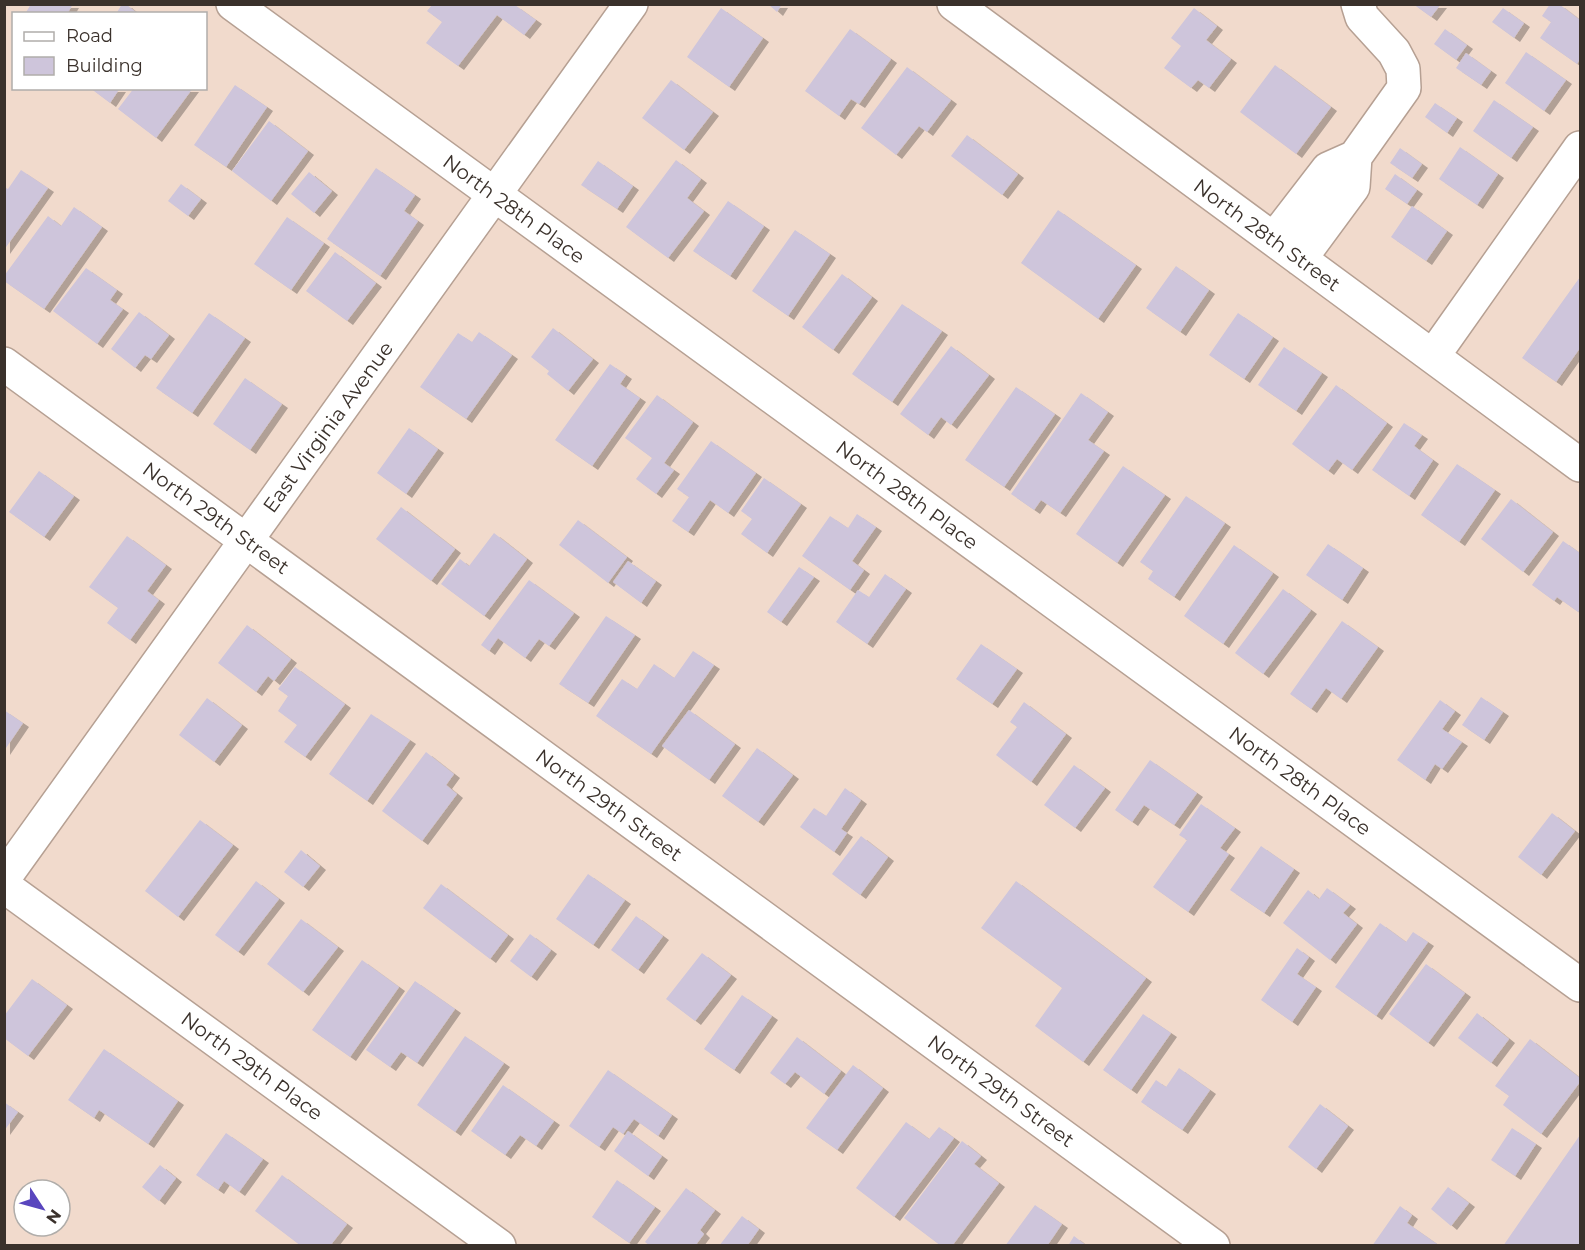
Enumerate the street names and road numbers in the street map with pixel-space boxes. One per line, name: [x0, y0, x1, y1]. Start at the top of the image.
street label: North 28th Place: [438, 149, 590, 269]
street label: North 28th Street: [1189, 174, 1345, 296]
street label: East Virginia Avenue: [258, 337, 398, 517]
street label: North 28th Place: [831, 435, 983, 555]
street label: North 29th Street: [138, 457, 294, 579]
street label: North 28th Place: [1224, 721, 1376, 841]
street label: North 29th Street: [531, 744, 687, 866]
street label: North 29th Place: [176, 1007, 328, 1125]
street label: North 29th Street: [923, 1030, 1079, 1152]

